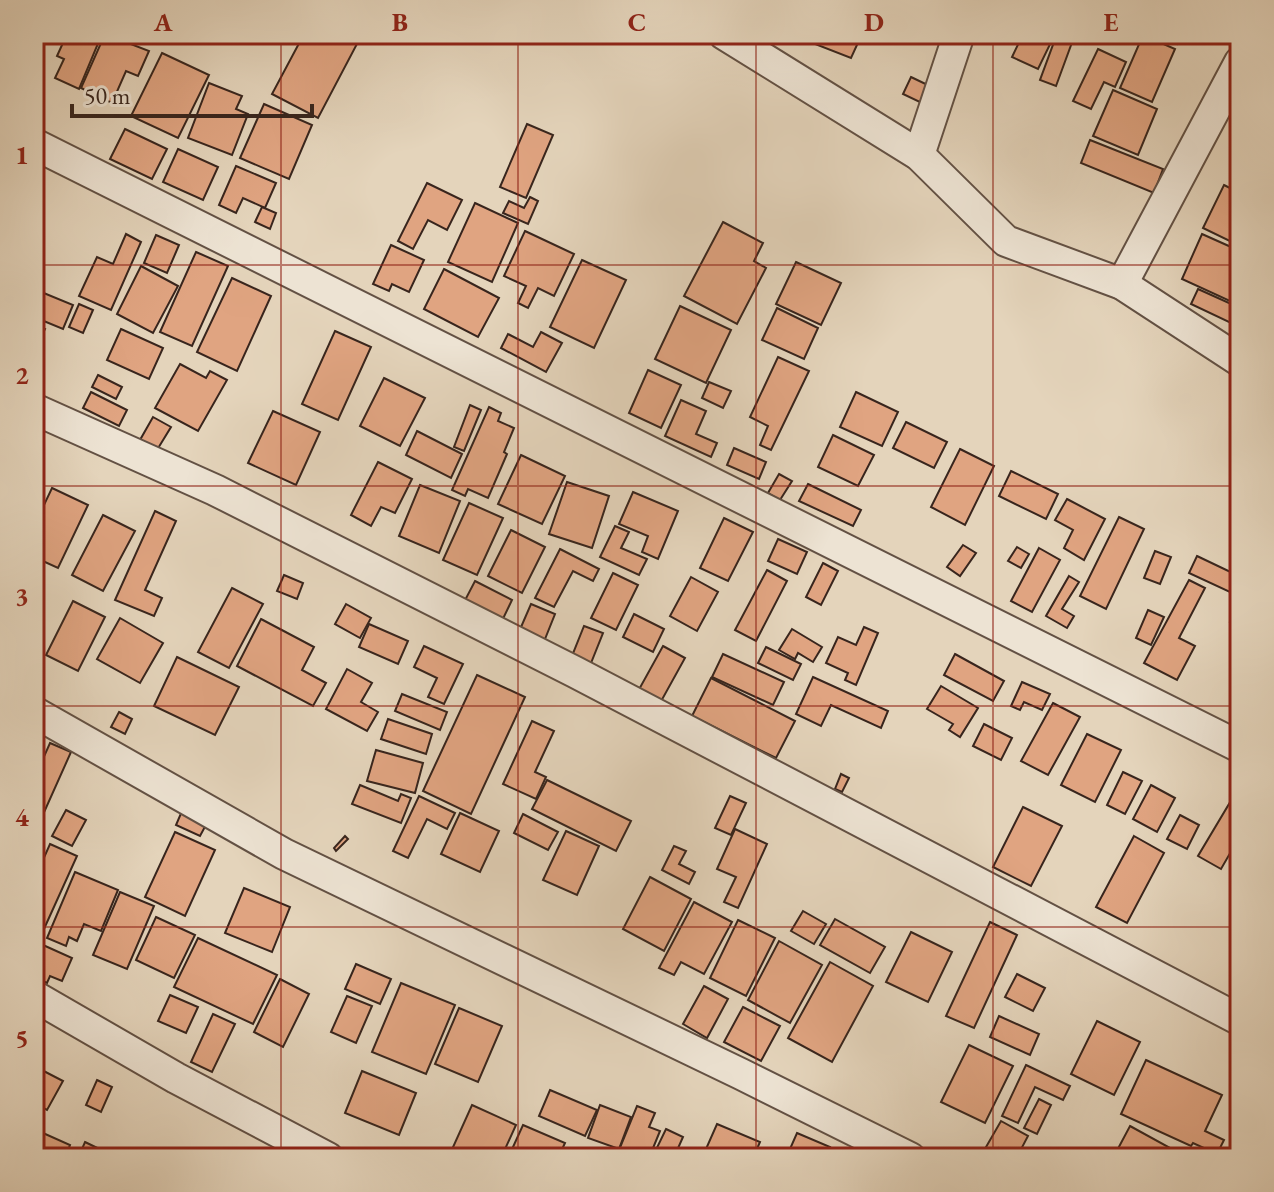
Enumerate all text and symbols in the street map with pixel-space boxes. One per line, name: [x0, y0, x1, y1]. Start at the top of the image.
text: A: [153, 5, 173, 39]
text: B: [392, 5, 408, 39]
text: C: [628, 5, 646, 39]
text: D: [864, 5, 884, 39]
text: E: [1104, 5, 1119, 39]
scale bar: [72, 68, 312, 118]
text: 50 m: [84, 80, 131, 111]
text: 1: [15, 138, 29, 172]
text: 2: [15, 358, 29, 392]
text: 3: [15, 579, 29, 613]
text: 4: [15, 800, 29, 834]
text: 5: [15, 1021, 29, 1055]

